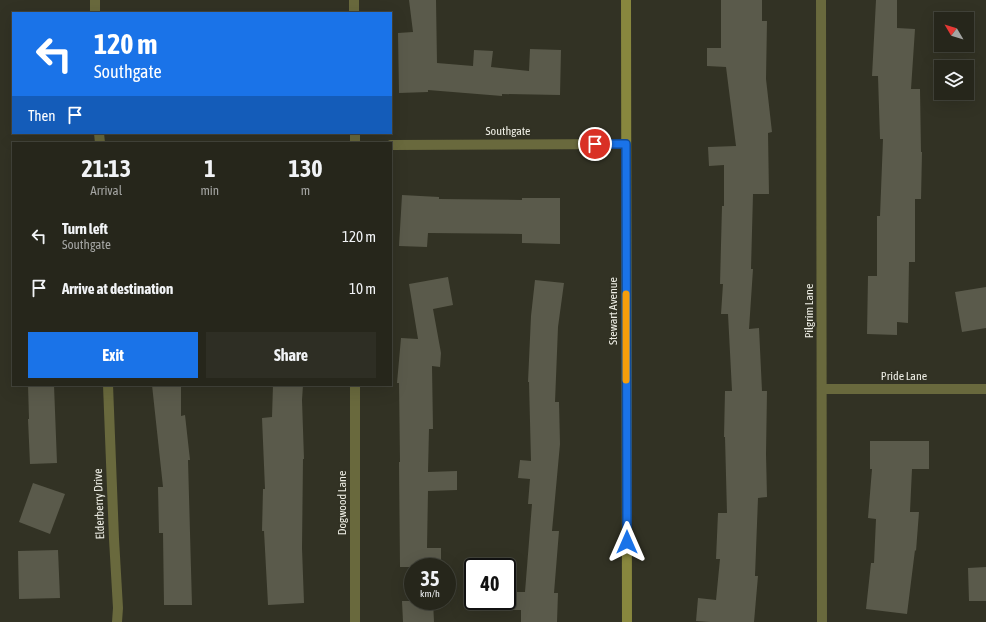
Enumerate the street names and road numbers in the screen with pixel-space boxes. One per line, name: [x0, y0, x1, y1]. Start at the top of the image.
street label: Southgate: [485, 124, 531, 138]
street label: Stewart Avenue: [606, 277, 620, 345]
street label: Pilgrim Lane: [802, 284, 816, 338]
street label: Pride Lane: [881, 369, 927, 383]
street label: Elderberry Drive: [91, 468, 107, 540]
street label: Dogwood Lane: [335, 471, 349, 535]

